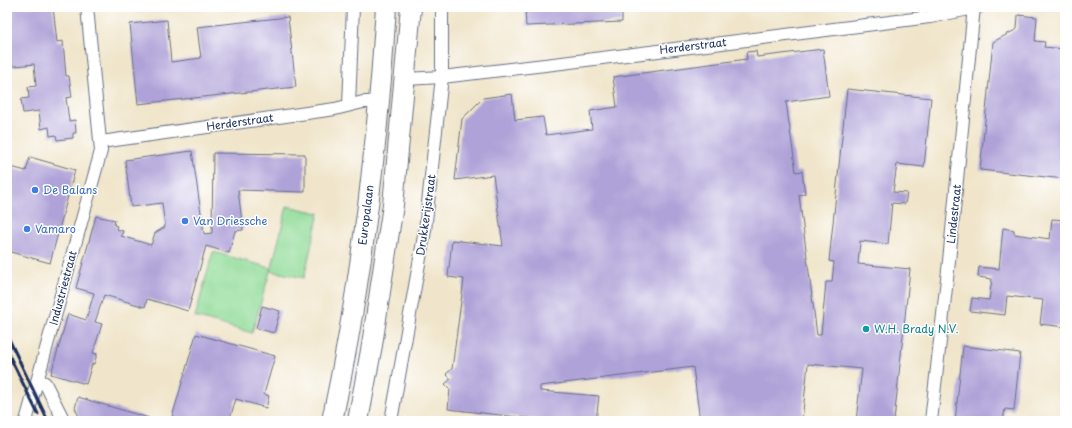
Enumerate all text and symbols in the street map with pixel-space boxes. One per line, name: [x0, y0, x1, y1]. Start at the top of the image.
street label: Herderstraat: [658, 33, 728, 58]
street label: Herderstraat: [205, 108, 275, 135]
street label: Drukkerijstraat: [411, 173, 440, 257]
place label: De Balans: [43, 181, 97, 198]
street label: Lindestraat: [942, 183, 965, 244]
street label: Europalaan: [353, 184, 378, 246]
marker: De Balans: [30, 185, 40, 195]
place label: Van Driessche: [193, 212, 267, 229]
marker: Van Driessche: [180, 216, 190, 226]
place label: Vamaro: [35, 220, 76, 237]
marker: Vamaro: [22, 224, 32, 234]
street label: Industriestraat: [44, 249, 81, 327]
place label: W.H. Brady N.V.: [874, 320, 959, 337]
marker: W.H. Brady N.V.: [861, 324, 871, 334]

